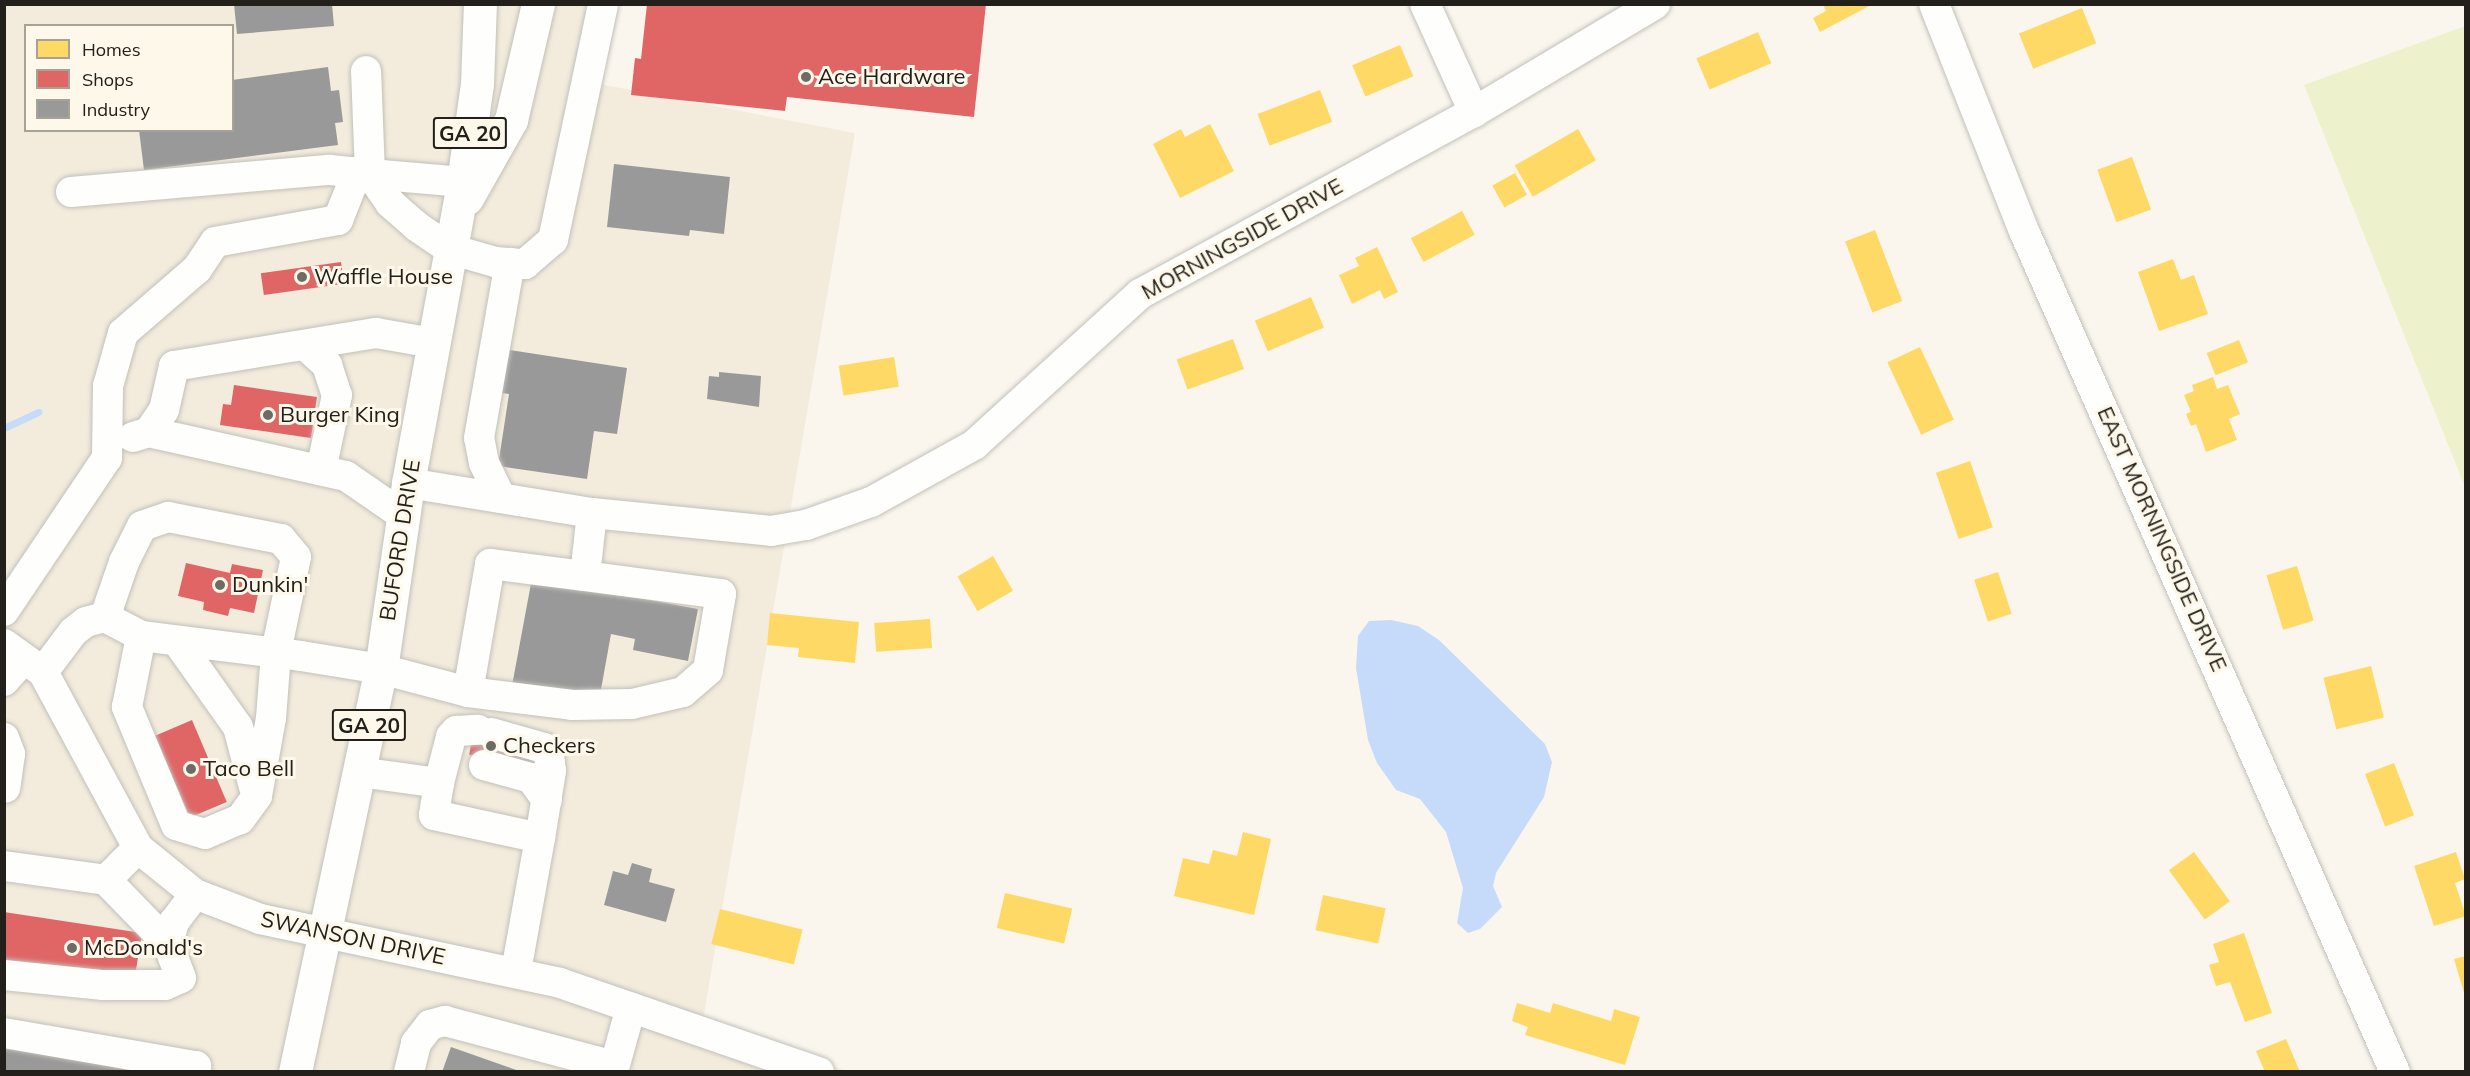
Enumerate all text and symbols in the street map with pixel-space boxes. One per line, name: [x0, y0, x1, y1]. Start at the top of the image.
legend: [24, 24, 234, 132]
text: Homes: [82, 38, 141, 61]
place label: Ace Hardware: [818, 64, 965, 90]
text: Shops: [82, 68, 134, 91]
marker: Ace Hardware: [799, 70, 813, 84]
text: Industry: [82, 98, 150, 121]
road number: GA 20: [432, 115, 508, 151]
street label: MORNINGSIDE DRIVE: [1137, 173, 1347, 305]
place label: Waffle House: [314, 264, 453, 290]
marker: Waffle House: [295, 270, 309, 284]
place label: Burger King: [280, 402, 400, 428]
street label: EAST MORNINGSIDE DRIVE: [2092, 403, 2232, 675]
marker: Burger King: [261, 408, 275, 422]
street label: BUFORD DRIVE: [374, 457, 426, 623]
place label: Dunkin': [232, 572, 308, 598]
marker: Dunkin': [213, 578, 227, 592]
road number: GA 20: [332, 707, 406, 743]
place label: Checkers: [503, 733, 596, 759]
marker: Checkers: [484, 739, 498, 753]
place label: Taco Bell: [203, 756, 294, 782]
marker: Taco Bell: [184, 762, 198, 776]
street label: SWANSON DRIVE: [258, 906, 448, 970]
place label: McDonald's: [84, 935, 203, 961]
marker: McDonald's: [65, 941, 79, 955]

